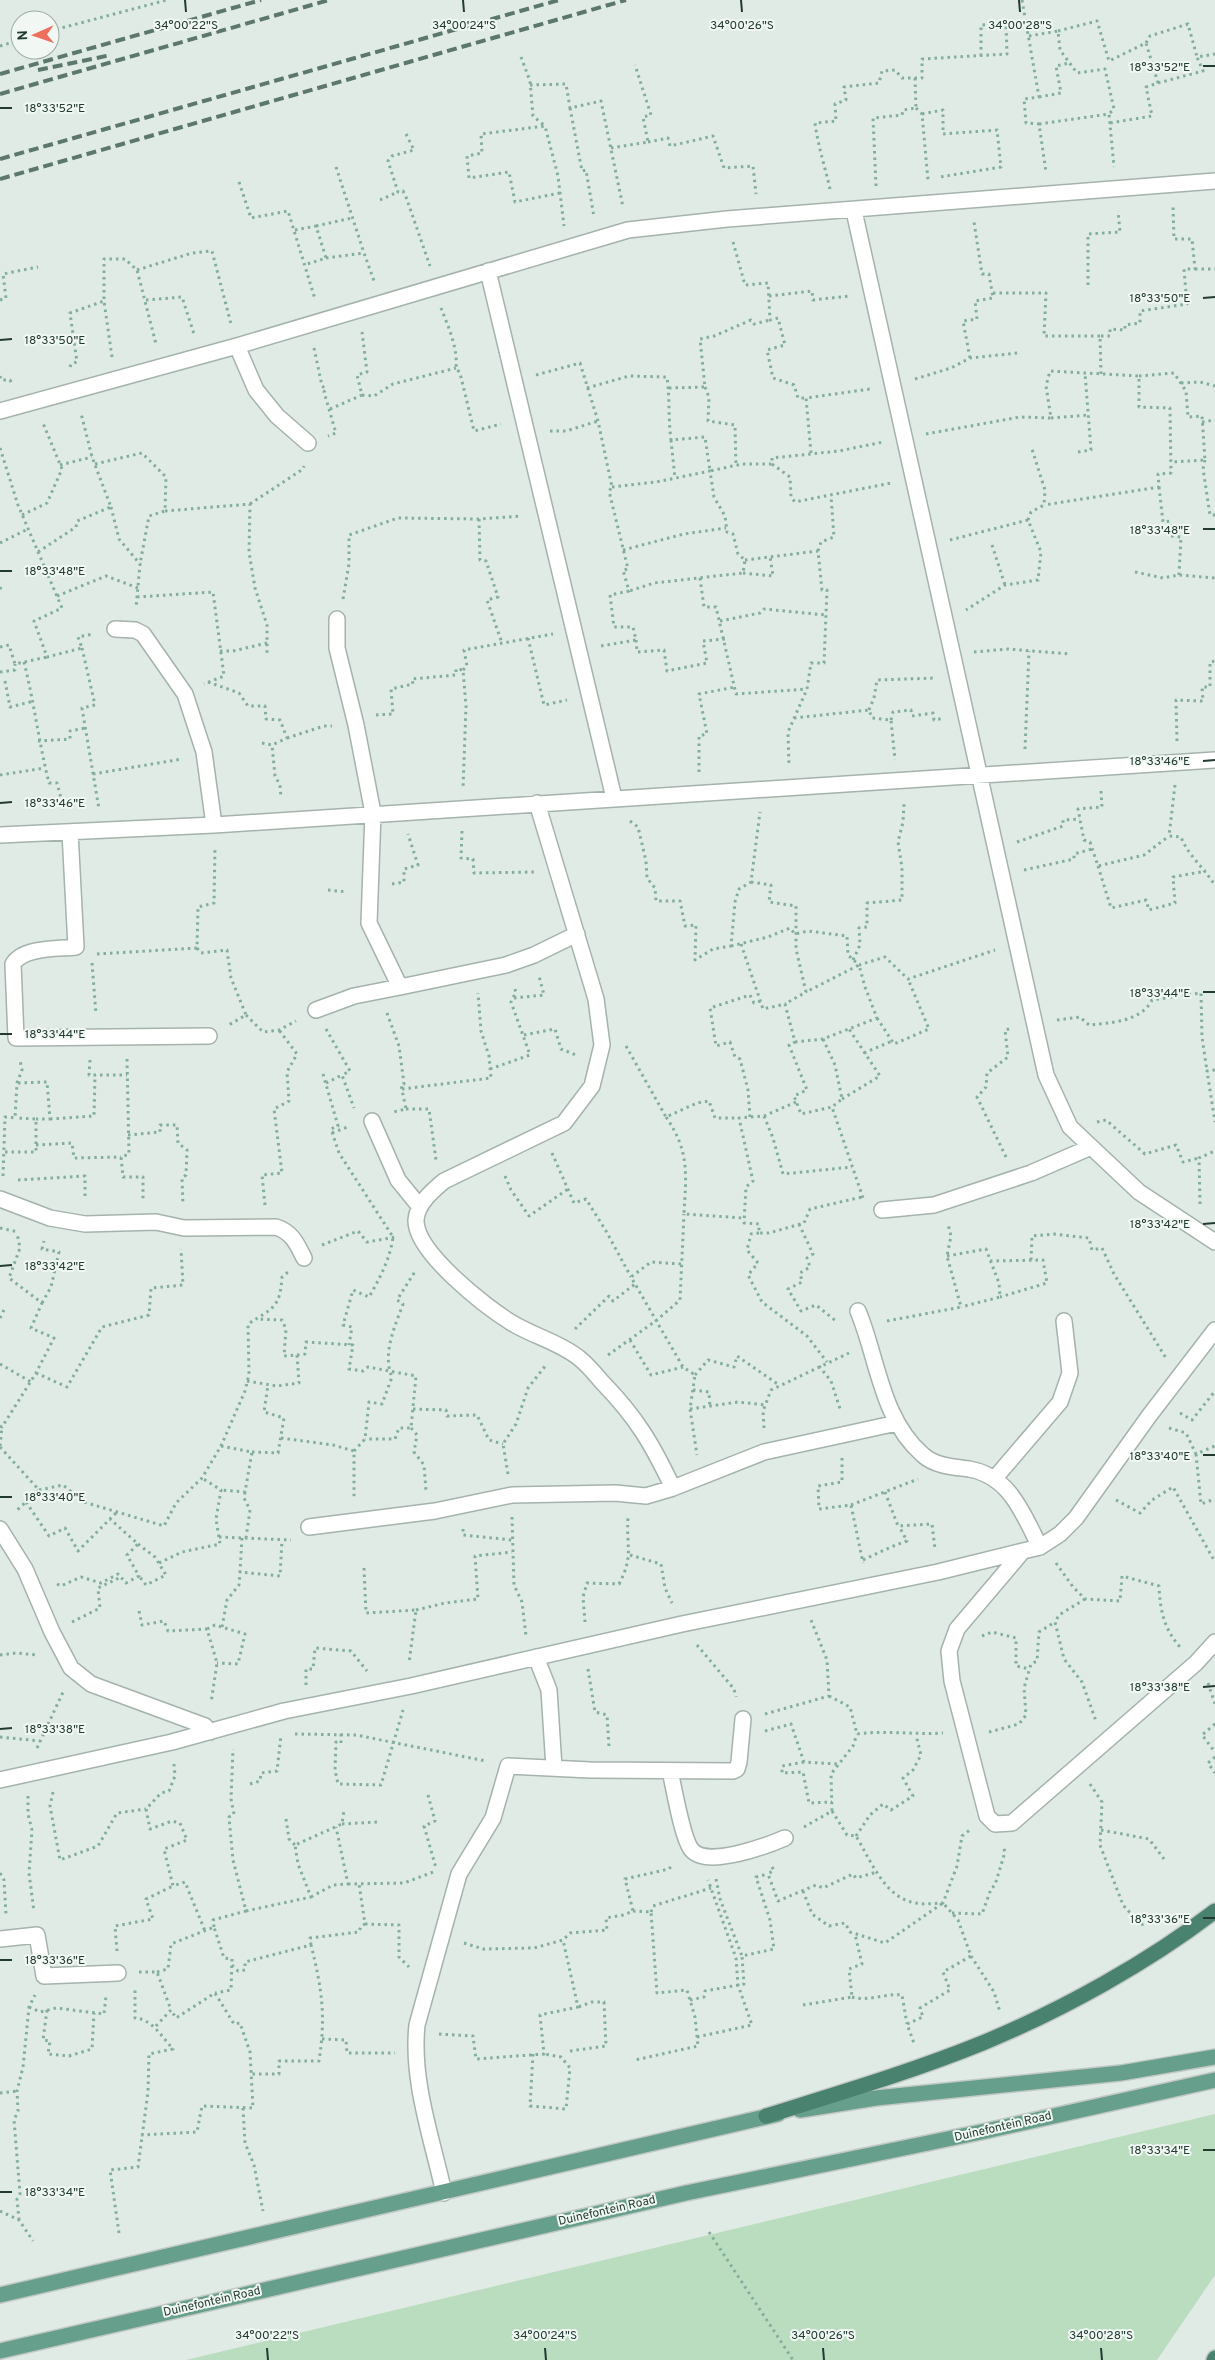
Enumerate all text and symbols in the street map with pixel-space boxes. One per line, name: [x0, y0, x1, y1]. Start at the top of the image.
north arrow: [10, 10, 60, 60]
text: 34°00'22"S: [154, 18, 218, 34]
text: 34°00'24"S: [432, 18, 496, 34]
text: 34°00'26"S: [710, 18, 774, 34]
text: 34°00'28"S: [988, 18, 1052, 34]
text: N: [15, 30, 32, 41]
text: 18°33'52"E: [1130, 60, 1190, 76]
text: 18°33'52"E: [25, 101, 85, 117]
text: 18°33'50"E: [1130, 291, 1190, 307]
text: 18°33'50"E: [25, 333, 85, 349]
text: 18°33'48"E: [1130, 523, 1190, 539]
text: 18°33'48"E: [25, 564, 85, 580]
text: 18°33'46"E: [1130, 754, 1190, 770]
text: 18°33'46"E: [25, 796, 85, 812]
text: 18°33'44"E: [1130, 986, 1190, 1002]
text: 18°33'44"E: [25, 1027, 85, 1043]
text: 18°33'42"E: [1130, 1217, 1190, 1233]
text: 18°33'42"E: [25, 1259, 85, 1275]
text: 18°33'40"E: [1130, 1449, 1190, 1465]
text: 18°33'40"E: [25, 1490, 85, 1506]
text: 18°33'38"E: [1130, 1680, 1190, 1696]
text: 18°33'38"E: [25, 1722, 85, 1738]
text: 18°33'36"E: [1130, 1912, 1190, 1928]
text: 18°33'36"E: [25, 1953, 85, 1969]
street label: Duinefontein Road: [953, 2108, 1053, 2146]
text: 18°33'34"E: [1130, 2143, 1190, 2159]
text: 18°33'34"E: [25, 2185, 85, 2201]
street label: Duinefontein Road: [557, 2192, 657, 2230]
street label: Duinefontein Road: [162, 2283, 262, 2321]
text: 34°00'22"S: [235, 2328, 299, 2344]
text: 34°00'24"S: [513, 2328, 577, 2344]
text: 34°00'26"S: [791, 2328, 855, 2344]
text: 34°00'28"S: [1069, 2328, 1133, 2344]

